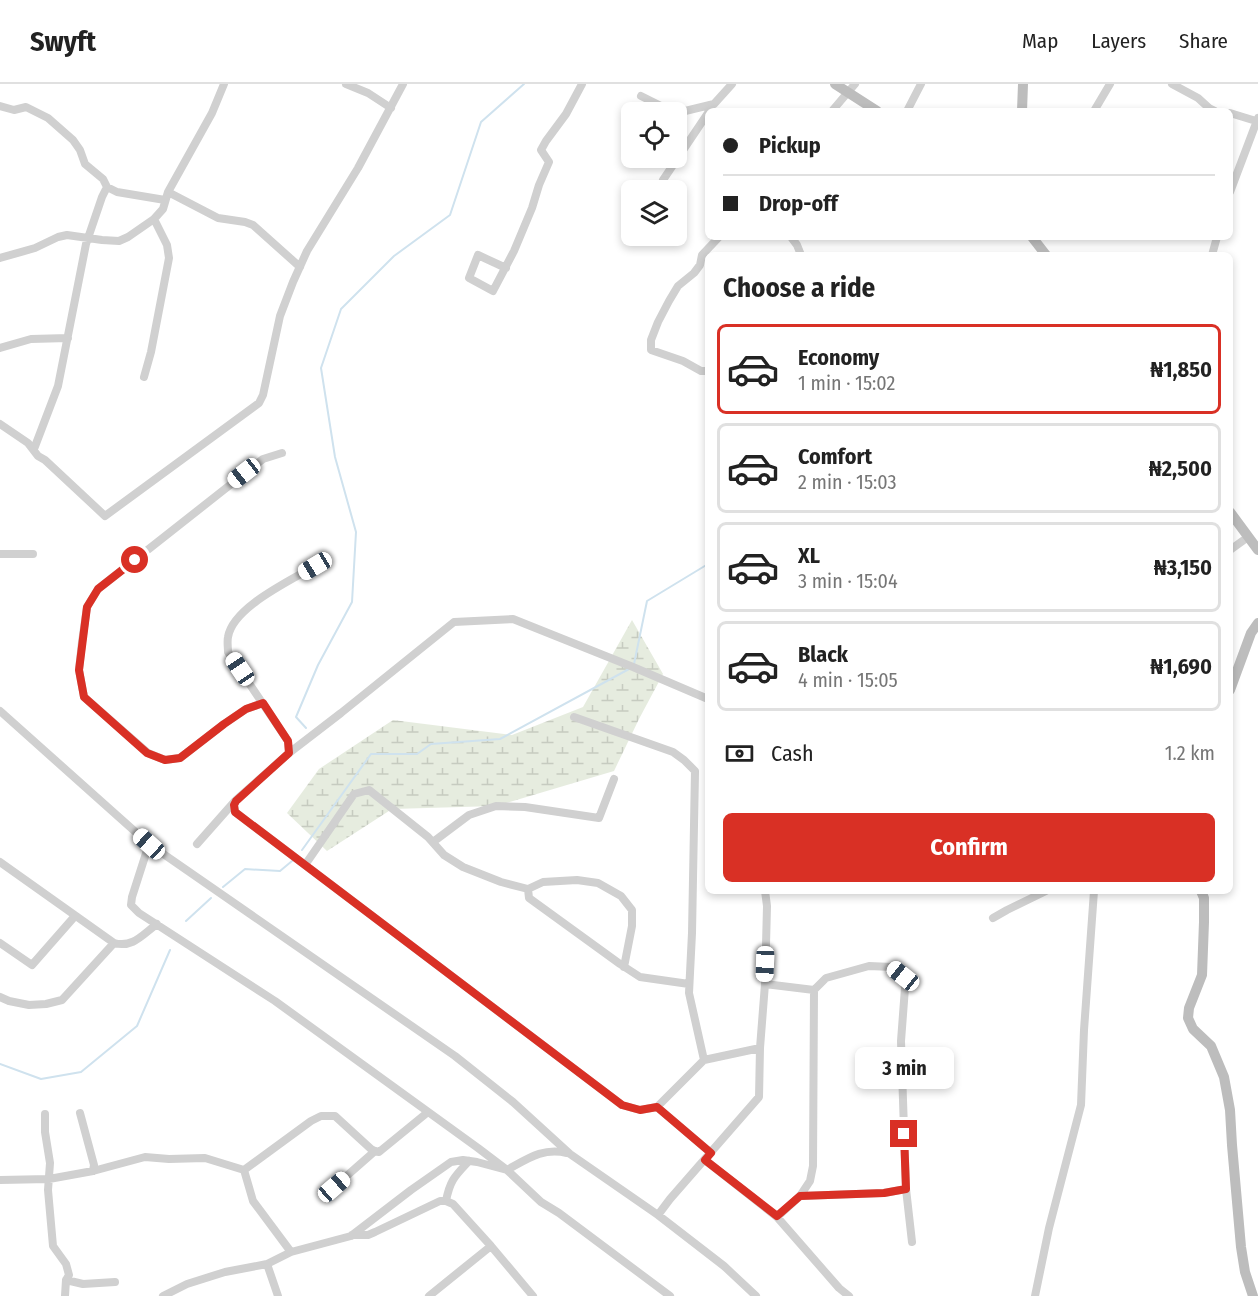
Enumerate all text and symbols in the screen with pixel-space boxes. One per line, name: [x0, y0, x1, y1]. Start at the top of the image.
text: Swyft: [30, 25, 96, 58]
text: Map: [1022, 28, 1058, 54]
text: Layers: [1091, 28, 1146, 54]
text: Share: [1179, 28, 1228, 54]
map controls: [621, 102, 687, 246]
button: locate: [621, 102, 687, 168]
text: Pickup: [759, 132, 821, 159]
button: layers: [621, 180, 687, 246]
text: Drop-off: [759, 190, 838, 217]
text: Choose a ride: [723, 272, 875, 304]
icon: car: [726, 342, 780, 396]
text: Economy: [798, 344, 879, 371]
text: ₦1,850: [1150, 356, 1212, 383]
text: 1 min · 15:02: [798, 371, 895, 395]
icon: car: [726, 441, 780, 495]
text: Comfort: [798, 443, 872, 470]
car: [224, 455, 264, 491]
text: ₦2,500: [1149, 455, 1212, 482]
text: 2 min · 15:03: [798, 470, 897, 494]
icon: car: [726, 540, 780, 594]
text: XL: [798, 542, 820, 569]
route start: [121, 546, 148, 573]
car: [295, 549, 335, 583]
text: ₦3,150: [1154, 554, 1212, 581]
text: 3 min · 15:04: [798, 569, 898, 593]
icon: car: [726, 639, 780, 693]
text: Black: [798, 641, 848, 668]
car: [222, 649, 258, 689]
text: ₦1,690: [1150, 653, 1212, 680]
text: 4 min · 15:05: [798, 668, 898, 692]
icon: cash: [723, 737, 756, 770]
text: Cash: [771, 740, 814, 767]
text: 1.2 km: [1165, 741, 1215, 765]
button: Confirm: [723, 813, 1215, 882]
car: [130, 825, 168, 863]
car: [755, 946, 775, 982]
car: [883, 958, 923, 994]
callout: 3 min: [854, 1047, 954, 1089]
text: 3 min: [882, 1056, 927, 1080]
route end: [890, 1120, 917, 1147]
car: [315, 1168, 353, 1206]

